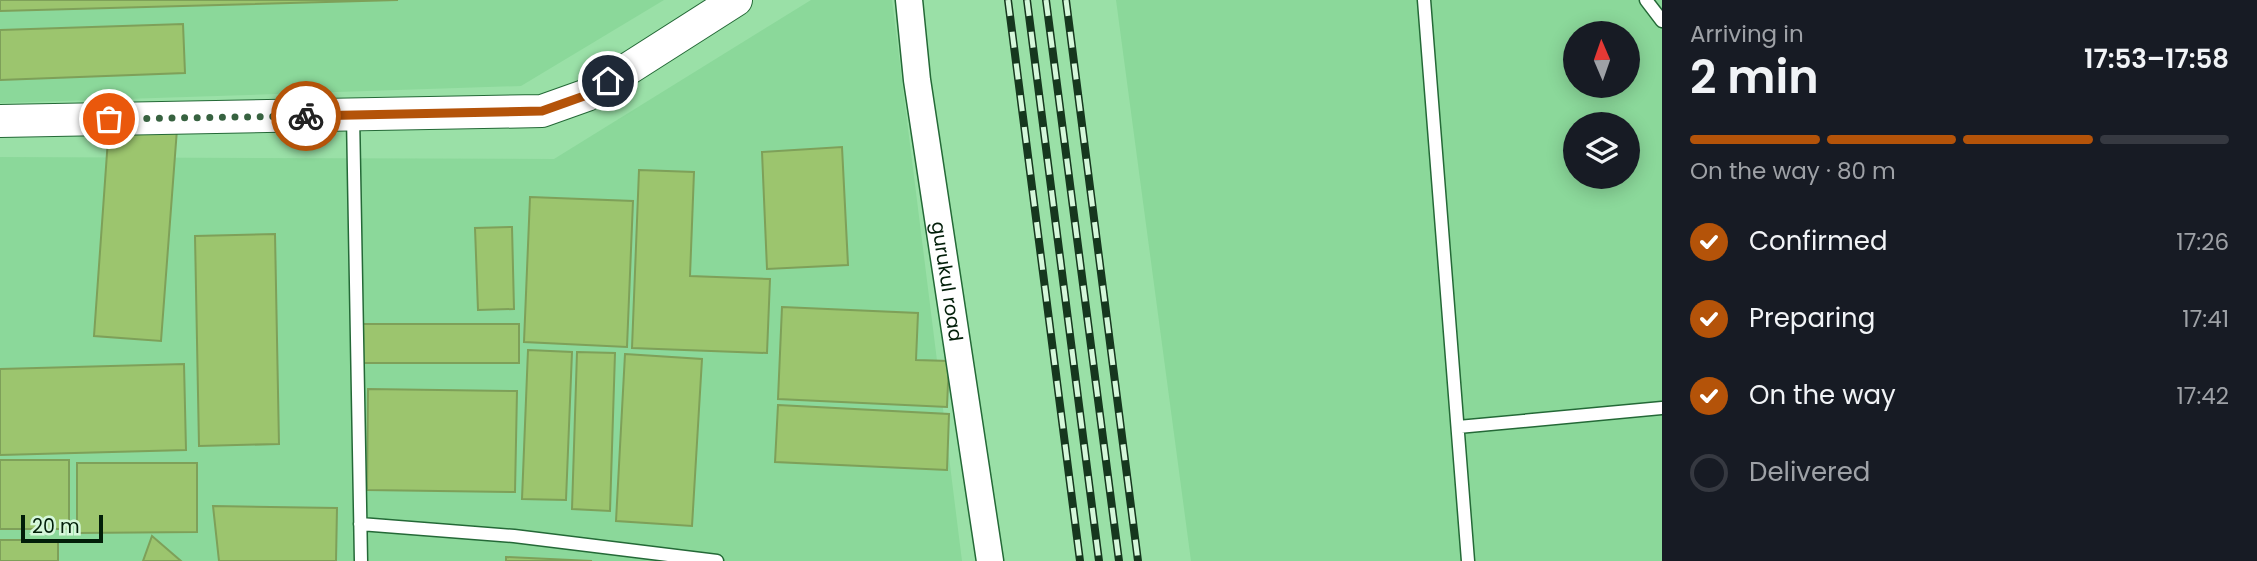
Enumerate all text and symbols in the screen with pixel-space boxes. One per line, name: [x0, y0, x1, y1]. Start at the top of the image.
text: Arriving in: [1690, 18, 1804, 50]
north arrow: [1563, 21, 1640, 98]
map controls: [1563, 21, 1640, 189]
text: 17:53–17:58: [2084, 41, 2229, 77]
text: 2 min: [1690, 45, 1819, 109]
pin: [578, 51, 638, 111]
icon: home: [589, 62, 627, 100]
courier: [271, 81, 341, 151]
pin: [79, 89, 139, 149]
icon: bike: [287, 97, 325, 135]
icon: bag: [90, 100, 128, 138]
button: layers: [1563, 112, 1640, 189]
text: On the way · 80 m: [1690, 155, 1896, 187]
street label: gurukul road: [925, 219, 970, 343]
icon: check: [1690, 223, 1728, 261]
text: Confirmed: [1749, 223, 1887, 259]
text: 17:26: [2176, 226, 2229, 258]
icon: check: [1690, 300, 1728, 338]
text: Preparing: [1749, 300, 1875, 336]
text: 17:41: [2182, 303, 2229, 335]
icon: check: [1690, 377, 1728, 415]
text: On the way: [1749, 377, 1896, 413]
text: 17:42: [2176, 380, 2229, 412]
text: Delivered: [1749, 454, 1870, 490]
scale bar: [21, 512, 103, 544]
text: 20 m: [32, 513, 80, 540]

